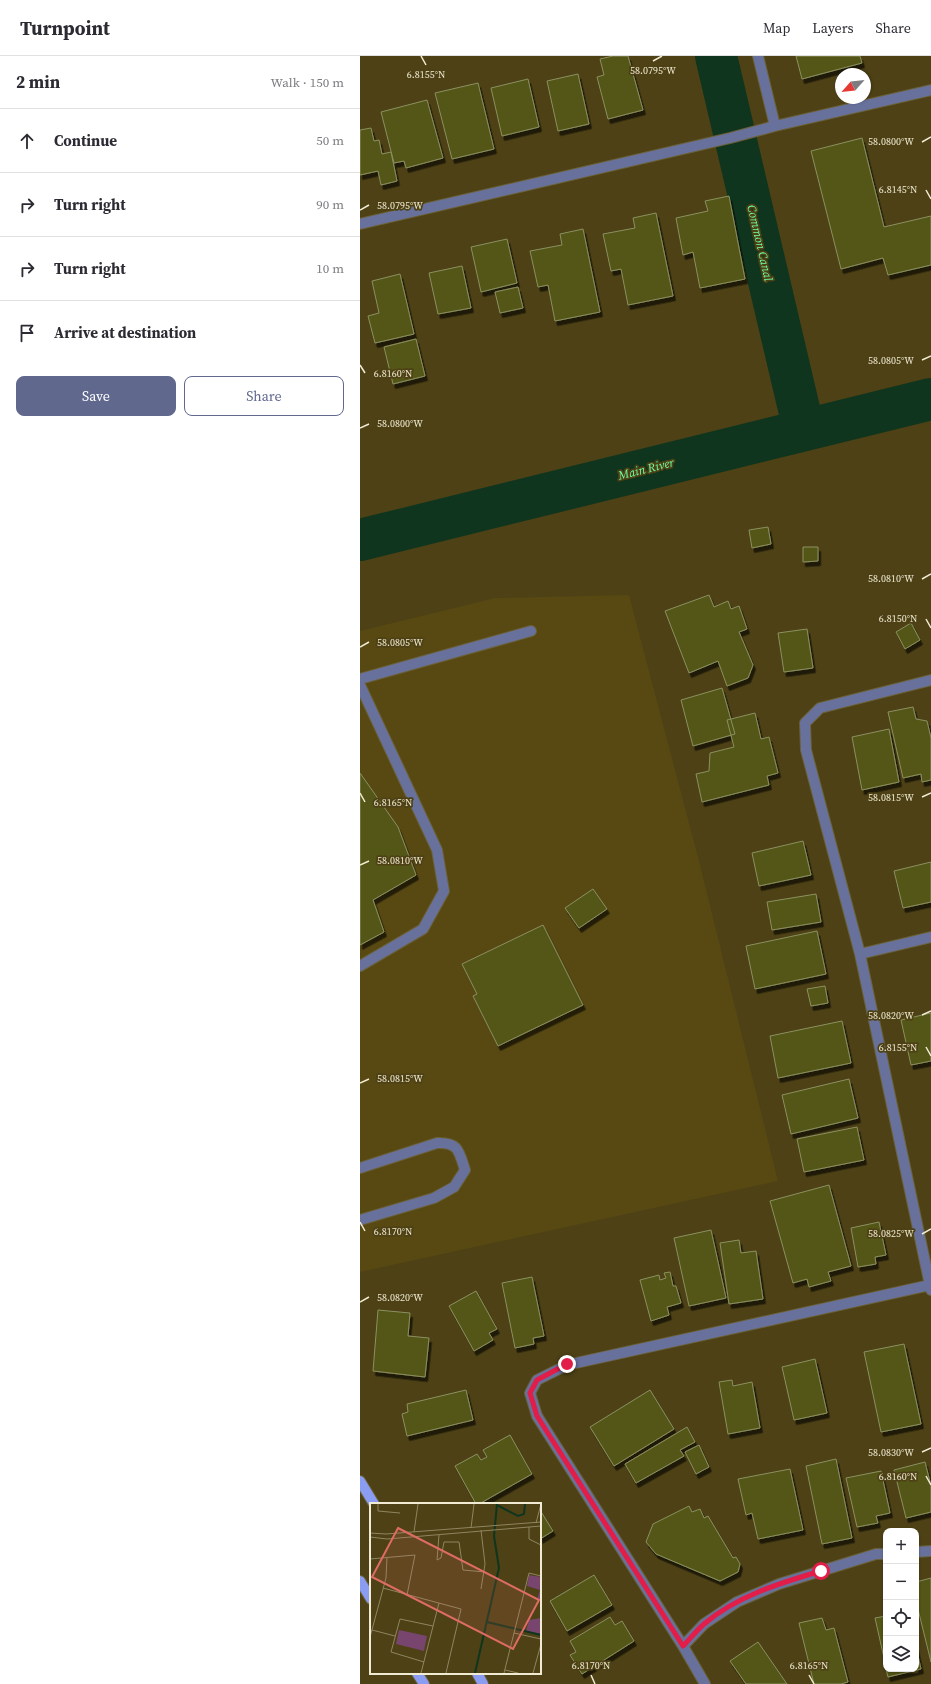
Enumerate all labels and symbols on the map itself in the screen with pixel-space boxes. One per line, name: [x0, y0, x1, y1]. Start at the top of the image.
text: 58.0795°W: [630, 64, 676, 77]
text: 6.8155°N: [407, 68, 445, 81]
north arrow: [835, 68, 871, 104]
text: 58.0800°W: [868, 135, 914, 148]
text: 6.8145°N: [879, 183, 917, 196]
text: 58.0795°W: [377, 199, 423, 212]
water label: Common Canal: [743, 203, 777, 283]
text: 58.0805°W: [868, 354, 914, 367]
text: 6.8160°N: [374, 367, 412, 380]
text: 58.0800°W: [377, 417, 423, 430]
water label: Main River: [615, 454, 677, 484]
text: 58.0810°W: [868, 572, 914, 585]
text: 6.8150°N: [879, 612, 917, 625]
text: 58.0805°W: [377, 636, 423, 649]
text: 58.0815°W: [868, 791, 914, 804]
text: 6.8165°N: [374, 796, 412, 809]
text: 58.0810°W: [377, 854, 423, 867]
text: 58.0820°W: [868, 1009, 914, 1022]
text: 6.8155°N: [879, 1041, 917, 1054]
text: 58.0815°W: [377, 1072, 423, 1085]
text: 6.8170°N: [374, 1225, 412, 1238]
text: 58.0825°W: [868, 1227, 914, 1240]
text: 58.0820°W: [377, 1291, 423, 1304]
route end: [558, 1355, 576, 1373]
text: 58.0830°W: [868, 1446, 914, 1459]
text: 6.8160°N: [879, 1470, 917, 1483]
inset map: [370, 1503, 541, 1674]
route start: [812, 1562, 830, 1580]
text: 6.8170°N: [572, 1659, 610, 1672]
text: 6.8165°N: [790, 1659, 828, 1672]

